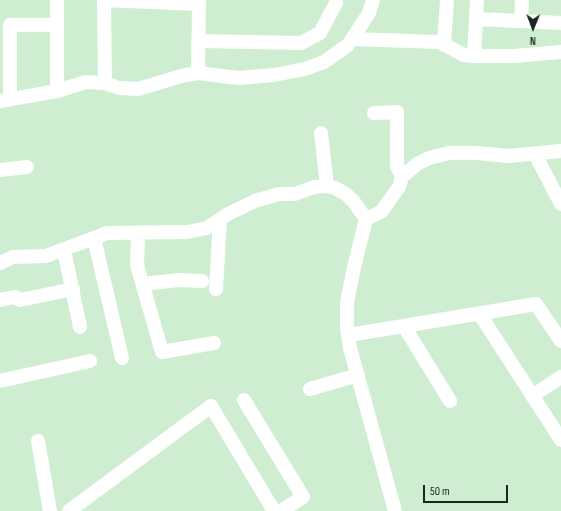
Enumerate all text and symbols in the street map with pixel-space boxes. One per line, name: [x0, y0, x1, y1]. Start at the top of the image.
north arrow: [513, 8, 553, 48]
text: N: [530, 34, 536, 47]
scale bar: [425, 477, 510, 503]
text: 50 m: [430, 484, 450, 499]

